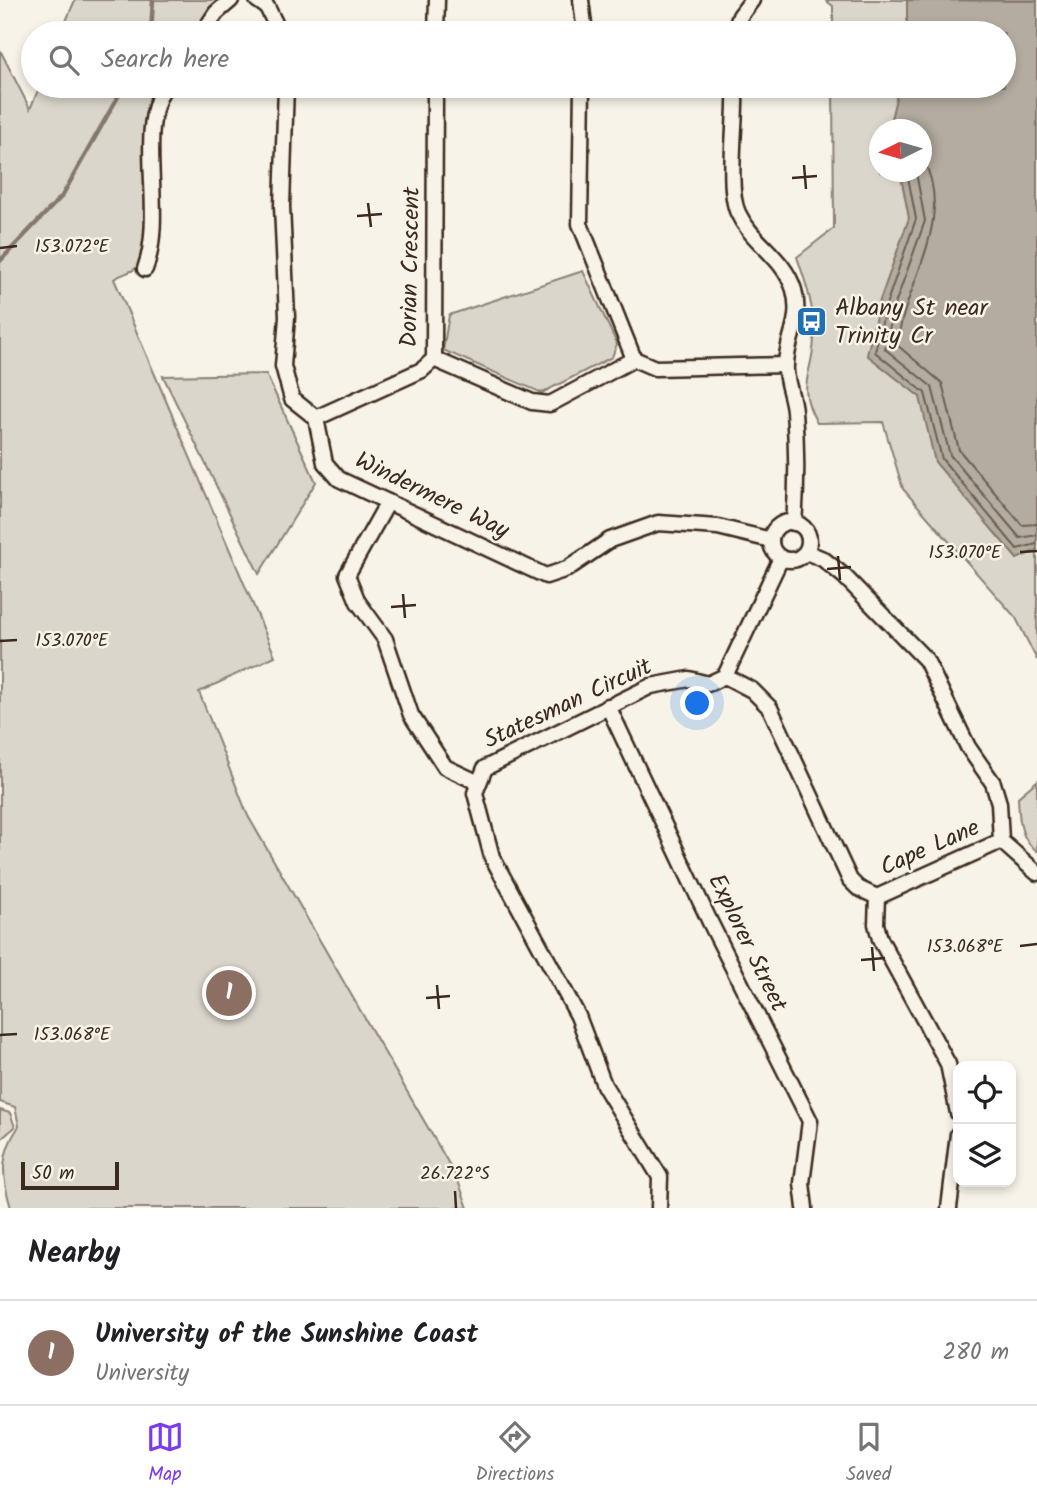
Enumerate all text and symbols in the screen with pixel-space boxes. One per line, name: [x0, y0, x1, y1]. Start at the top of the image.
search box: [21, 21, 1016, 98]
text: Search here: [101, 39, 229, 81]
icon: search: [45, 41, 83, 79]
north arrow: [869, 119, 932, 182]
street label: Dorian Crescent: [390, 186, 432, 348]
text: 153.072°E: [35, 233, 110, 262]
place label: Albany St near Trinity Cr: [835, 289, 990, 356]
bus stop icon: Albany St near Trinity Cr: [795, 305, 829, 339]
street label: Windermere Way: [348, 442, 517, 551]
text: 153.070°E: [929, 539, 1002, 568]
text: 153.070°E: [36, 627, 109, 656]
street label: Statesman Circuit: [477, 648, 659, 760]
your location: [680, 686, 714, 720]
street label: Cape Lane: [874, 809, 986, 887]
street label: Explorer Street: [697, 867, 798, 1019]
text: 153.068°E: [927, 933, 1004, 962]
pin: 1: [206, 967, 252, 1019]
text: 153.068°E: [34, 1021, 111, 1050]
map controls: [953, 1061, 1016, 1187]
button: locate: [953, 1061, 1016, 1124]
button: layers: [953, 1124, 1016, 1187]
scale bar: [21, 1159, 119, 1191]
text: 50 m: [32, 1159, 74, 1189]
text: 26.722°S: [420, 1160, 490, 1189]
text: Nearby: [28, 1230, 120, 1278]
text: University of the Sunshine Coast: [95, 1314, 478, 1356]
text: 1: [48, 1335, 54, 1371]
text: 280 m: [943, 1335, 1009, 1371]
text: University: [95, 1356, 189, 1392]
tab: Map: [146, 1418, 184, 1490]
tab: Directions: [476, 1418, 554, 1490]
tab: Saved: [846, 1418, 891, 1490]

